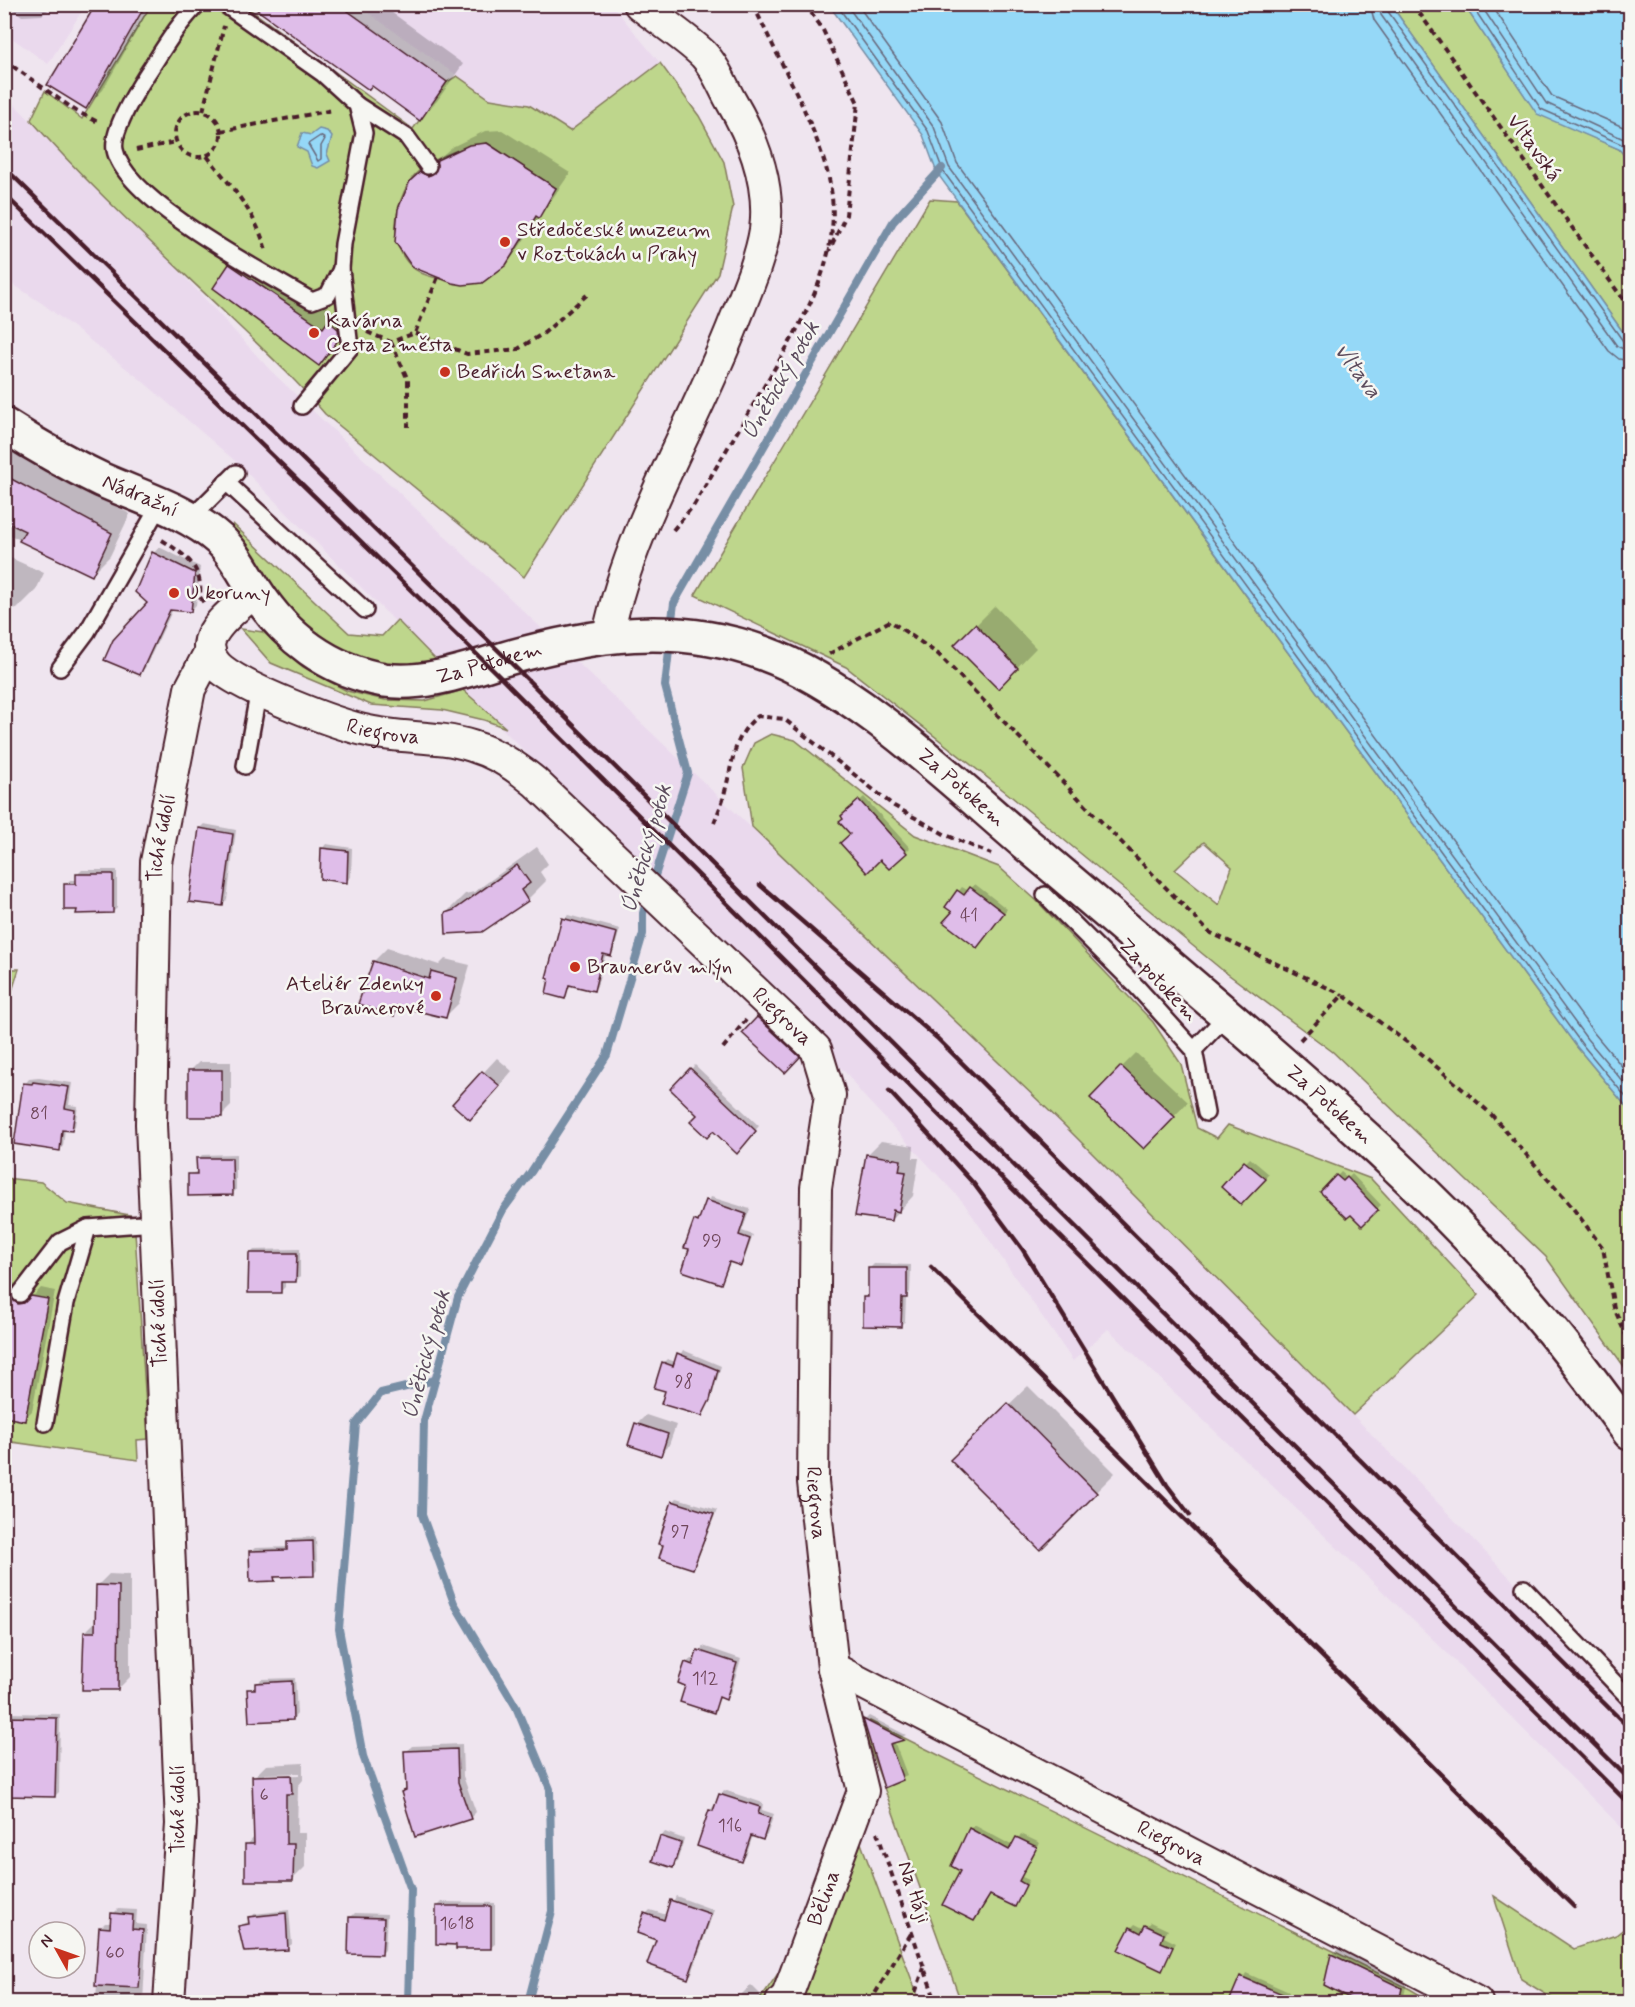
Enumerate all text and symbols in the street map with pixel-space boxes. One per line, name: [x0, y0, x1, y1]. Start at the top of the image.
street label: Vltavská: [1500, 108, 1568, 188]
place label: Středočeské muzeum v Roztokách u Prahy: [517, 216, 711, 268]
marker: Středočeské muzeum v Roztokách u Prahy: [498, 235, 512, 249]
place label: Kavárna Cesta z města: [326, 307, 453, 359]
water label: Únětický potok: [735, 316, 827, 446]
marker: Kavárna Cesta z města: [307, 326, 321, 340]
water label: Vltava: [1327, 338, 1387, 404]
place label: Bedřich Smetana: [457, 358, 616, 386]
marker: Bedřich Smetana: [438, 365, 452, 379]
street label: Nádražní: [98, 468, 183, 525]
place label: U koruny: [186, 579, 271, 607]
marker: U koruny: [167, 586, 181, 600]
street label: Za Potokem: [434, 635, 545, 691]
street label: Riegrova: [343, 712, 420, 751]
street label: Za Potokem: [911, 742, 1011, 834]
water label: Únětický potok: [615, 781, 679, 917]
street label: Tiché údolí: [141, 791, 183, 882]
house number: 41: [960, 904, 978, 928]
street label: Za potokem: [1112, 932, 1204, 1028]
place label: Braunerův mlýn: [587, 953, 732, 981]
marker: Braunerův mlýn: [568, 960, 582, 974]
place label: Ateliér Zdenky Braunerové: [286, 970, 424, 1022]
street label: Riegrova: [746, 981, 818, 1052]
marker: Ateliér Zdenky Braunerové: [429, 989, 443, 1003]
street label: Za Potokem: [1279, 1058, 1379, 1152]
house number: 81: [30, 1102, 48, 1126]
house number: 99: [702, 1229, 722, 1253]
street label: Tiché údolí: [143, 1278, 175, 1368]
water label: Únětický potok: [396, 1287, 458, 1423]
house number: 98: [675, 1370, 693, 1394]
street label: Riegrova: [798, 1466, 833, 1541]
house number: 97: [671, 1520, 689, 1544]
house number: 112: [692, 1667, 719, 1691]
street label: Tiché údolí: [164, 1764, 192, 1854]
house number: 6: [259, 1783, 269, 1807]
house number: 116: [718, 1814, 742, 1838]
street label: Riegrova: [1132, 1814, 1210, 1873]
street label: Na Háji: [890, 1857, 938, 1927]
street label: Bělina: [801, 1866, 847, 1930]
house number: 1618: [439, 1912, 475, 1936]
north arrow: [27, 1920, 87, 1980]
text: N: [35, 1930, 58, 1952]
house number: 60: [105, 1941, 125, 1965]

